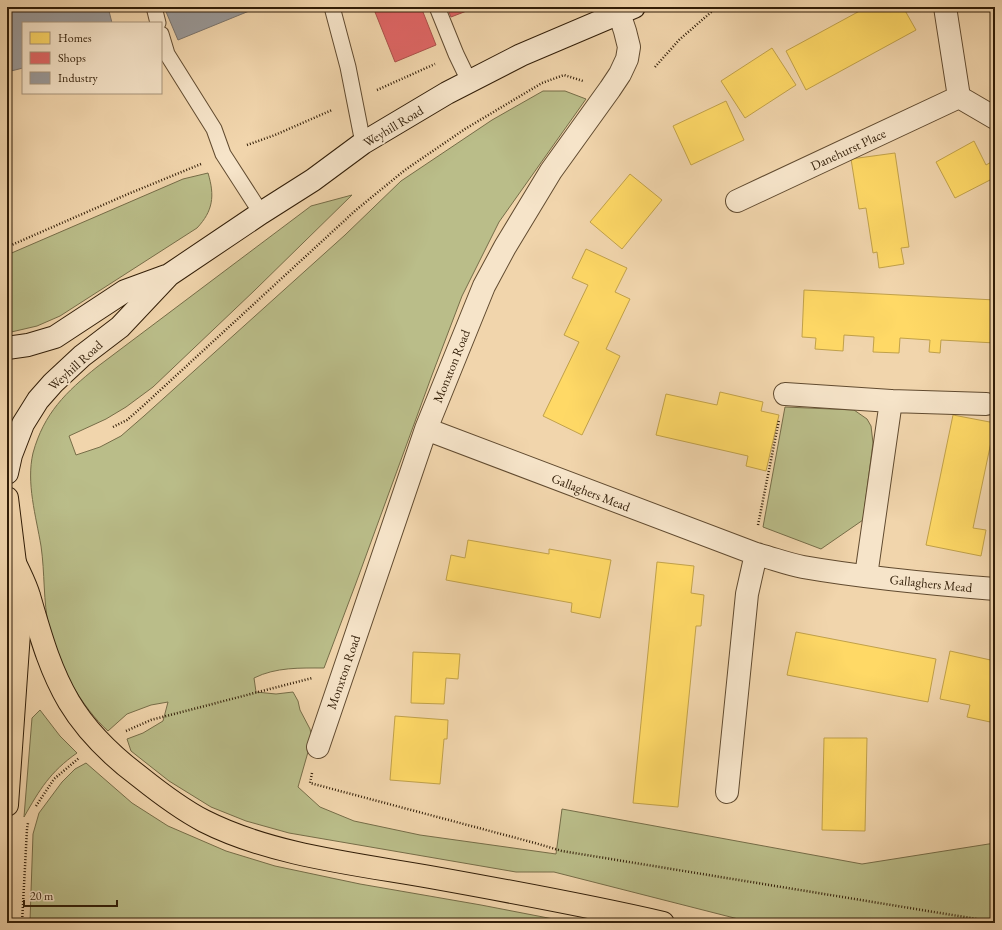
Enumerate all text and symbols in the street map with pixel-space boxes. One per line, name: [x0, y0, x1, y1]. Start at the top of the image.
legend: [22, 22, 162, 94]
text: Homes: [58, 30, 92, 46]
text: Shops: [58, 50, 86, 66]
text: Industry: [58, 70, 98, 86]
street label: Weyhill Road: [360, 102, 427, 151]
street label: Danehurst Place: [808, 125, 889, 174]
street label: Monxton Road: [429, 327, 474, 405]
street label: Weyhill Road: [45, 336, 106, 394]
street label: Gallaghers Mead: [549, 470, 633, 515]
street label: Gallaghers Mead: [889, 571, 973, 596]
street label: Monxton Road: [323, 632, 364, 712]
scale bar: [24, 882, 117, 908]
text: 20 m: [30, 888, 54, 904]

